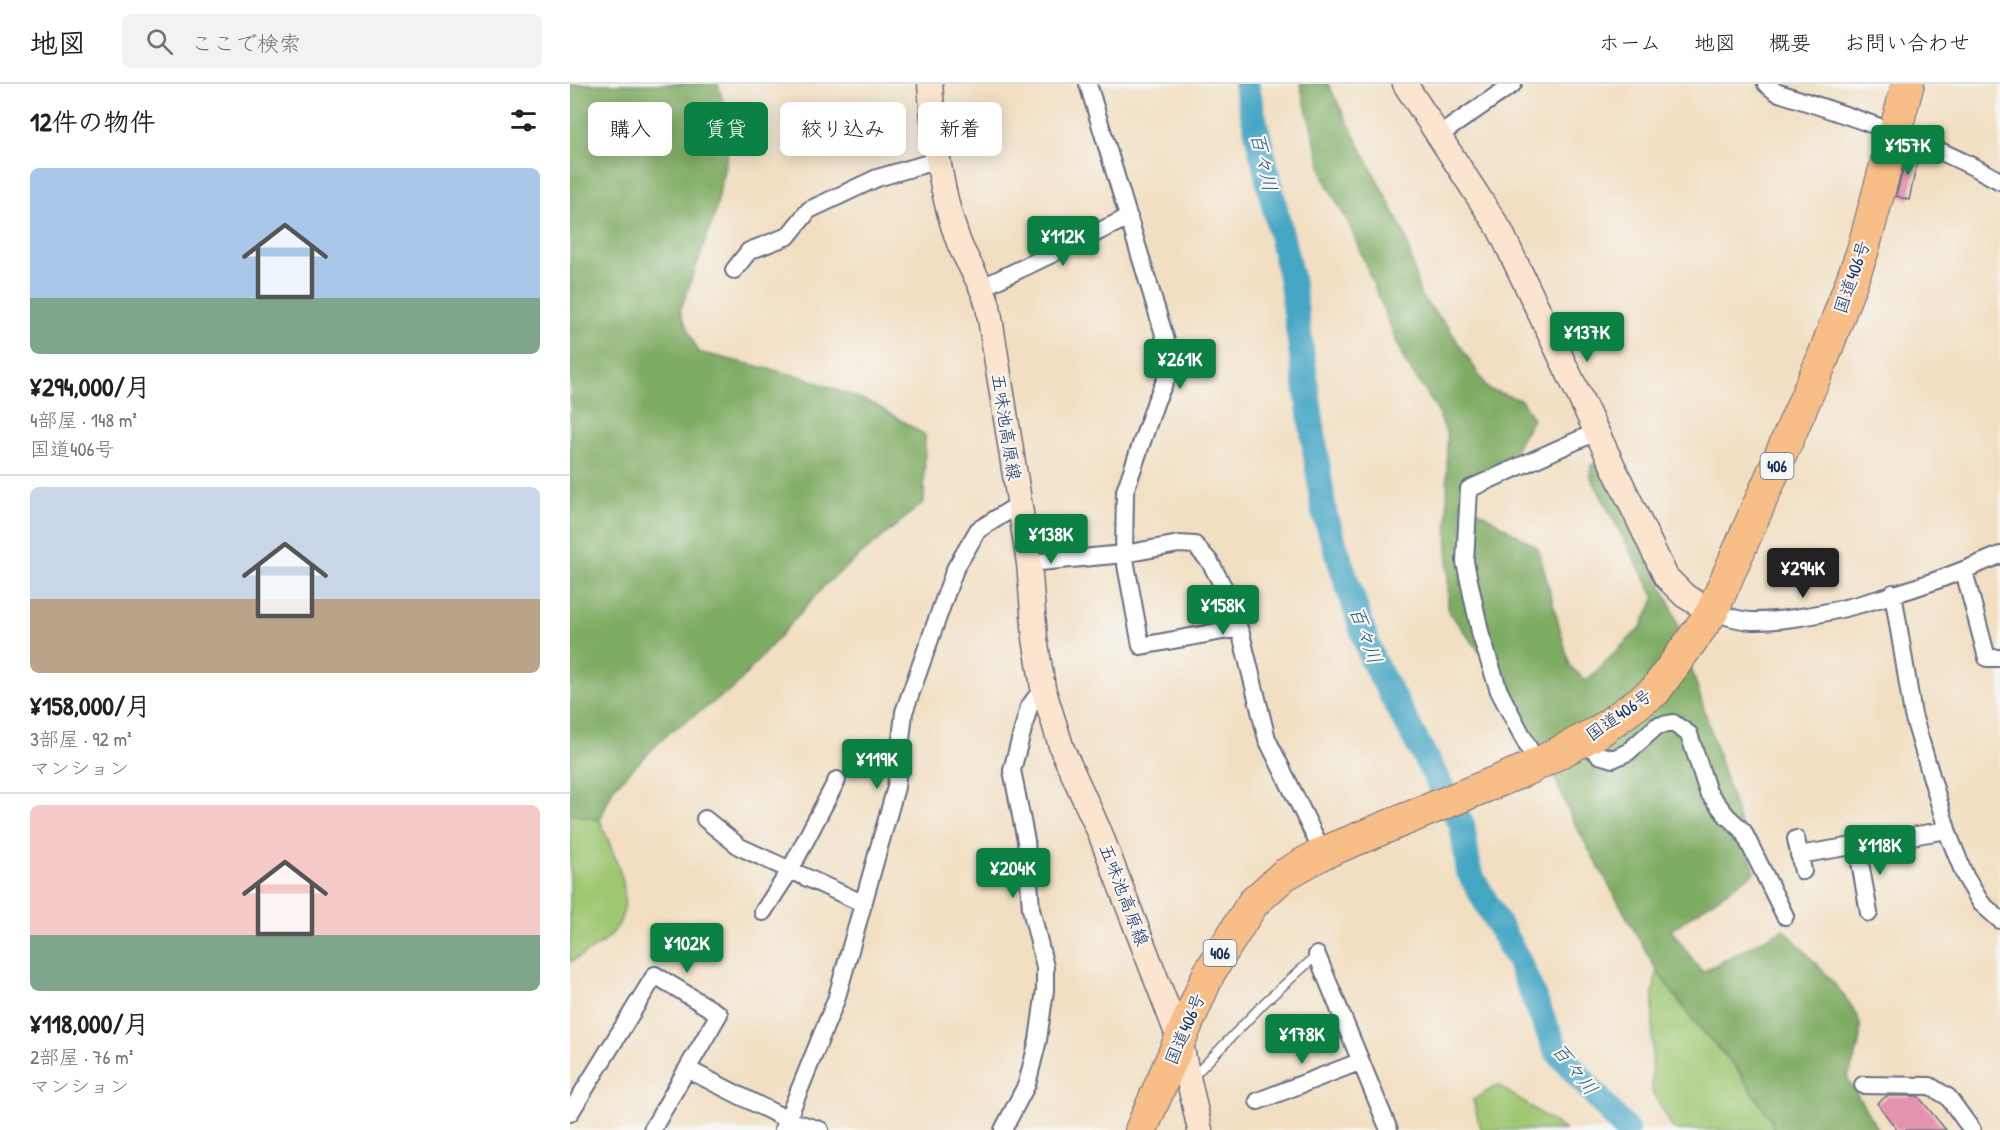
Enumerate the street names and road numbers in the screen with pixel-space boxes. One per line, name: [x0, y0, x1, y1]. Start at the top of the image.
street label: 国道406号: [1827, 237, 1876, 317]
street label: 五味池高原線: [986, 372, 1027, 482]
road number: 406: [1760, 453, 1794, 479]
street label: 国道406号: [1580, 683, 1657, 747]
street label: 五味池高原線: [1093, 840, 1155, 950]
road number: 406: [1204, 940, 1236, 966]
street label: 国道406号: [1158, 989, 1211, 1069]

